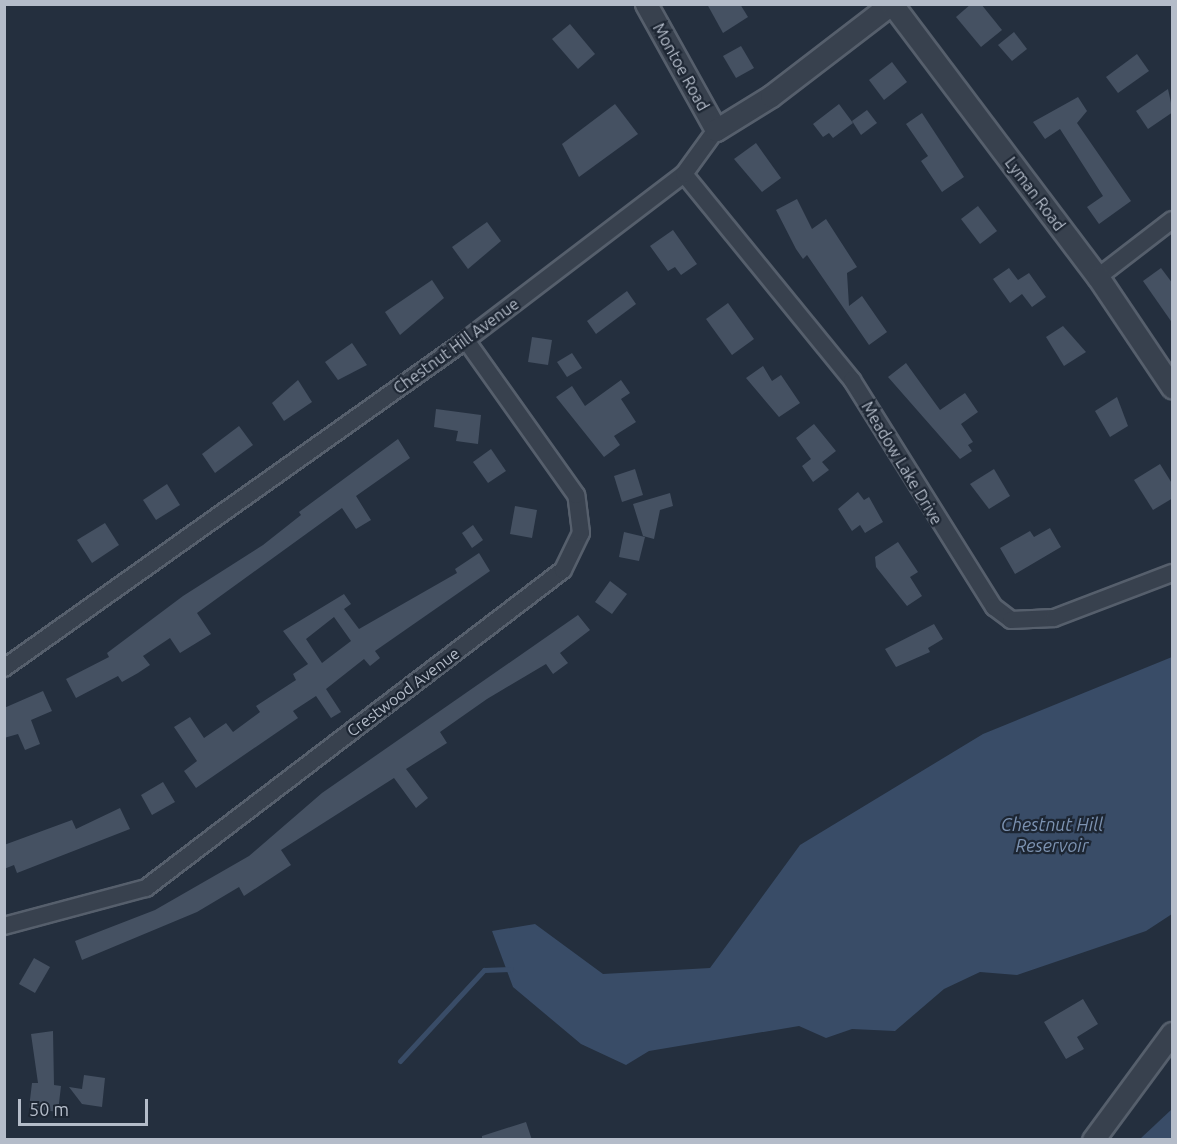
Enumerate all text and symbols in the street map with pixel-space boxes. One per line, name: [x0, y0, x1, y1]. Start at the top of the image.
street label: Montoe Road: [649, 20, 713, 114]
street label: Lyman Road: [1001, 153, 1069, 235]
street label: Chestnut Hill Avenue: [390, 294, 522, 398]
street label: Meadow Lake Drive: [858, 398, 946, 528]
street label: Crestwood Avenue: [343, 643, 463, 741]
water label: Chestnut Hill Reservoir: [1001, 814, 1103, 856]
scale bar: [21, 1087, 152, 1125]
text: 50 m: [29, 1099, 69, 1119]

